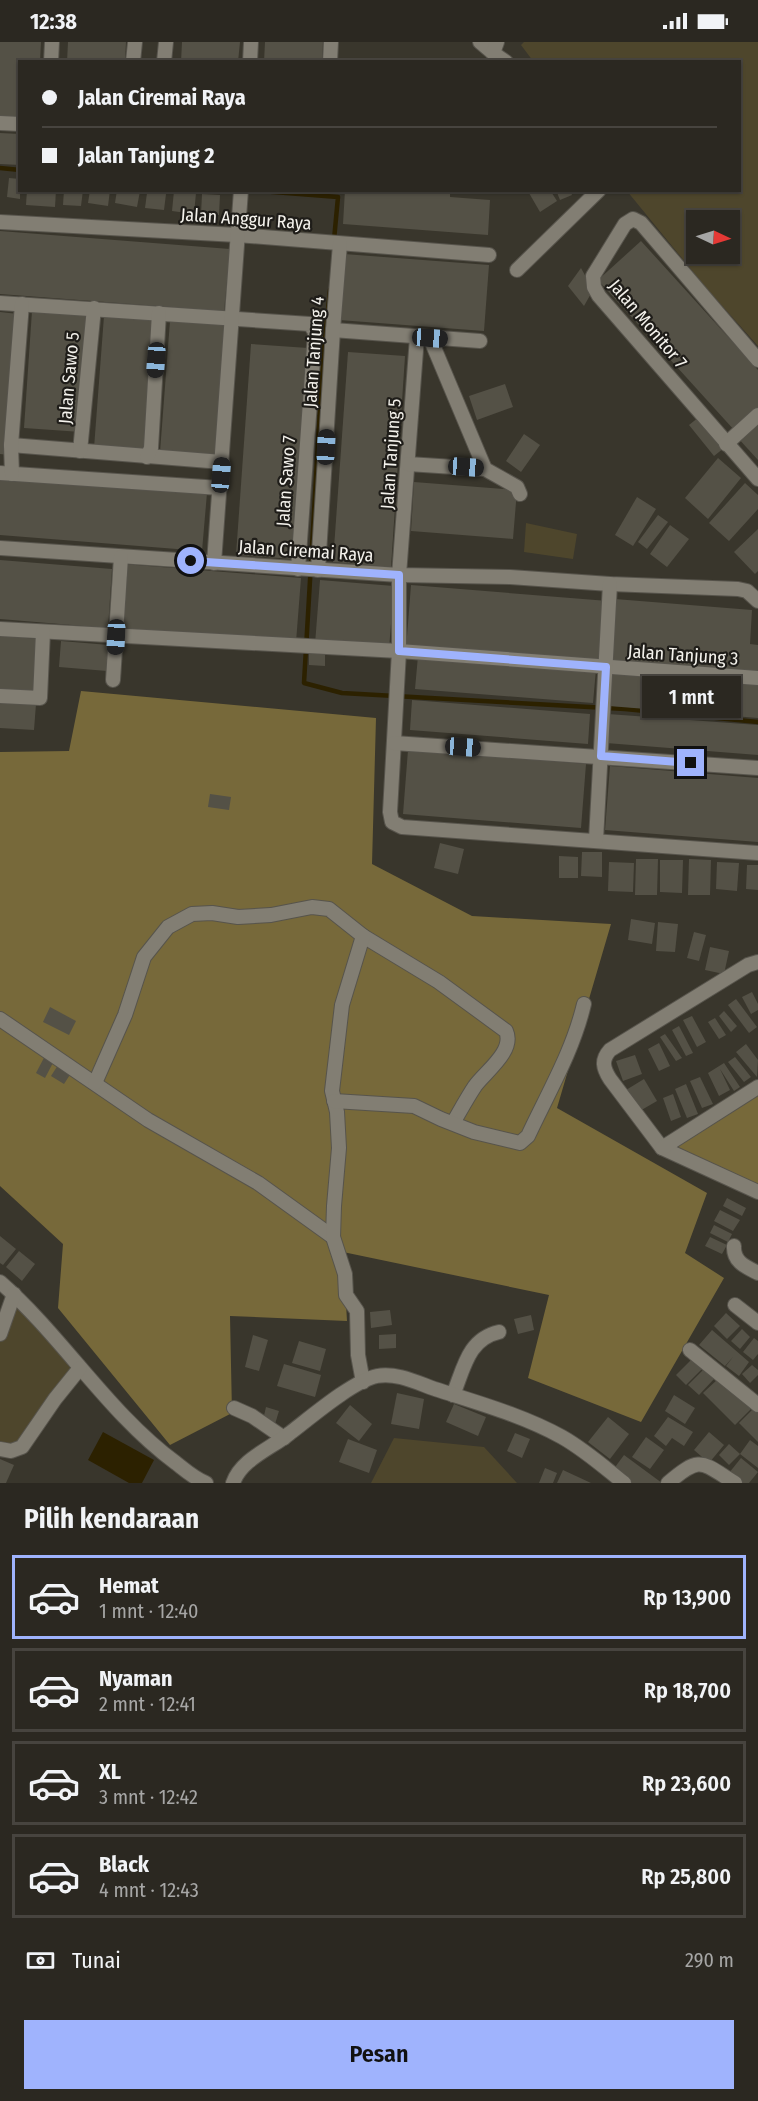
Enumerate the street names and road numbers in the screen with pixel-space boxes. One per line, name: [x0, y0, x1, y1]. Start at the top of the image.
street label: Jalan Anggur Raya: [180, 203, 312, 235]
street label: Jalan Monitor 7: [604, 275, 692, 373]
street label: Jalan Tanjung 4: [299, 295, 329, 408]
street label: Jalan Sawo 5: [54, 331, 84, 425]
street label: Jalan Tanjung 5: [376, 398, 406, 510]
street label: Jalan Sawo 7: [272, 435, 300, 527]
street label: Jalan Ciremai Raya: [238, 535, 374, 567]
street label: Jalan Tanjung 3: [627, 640, 739, 670]

